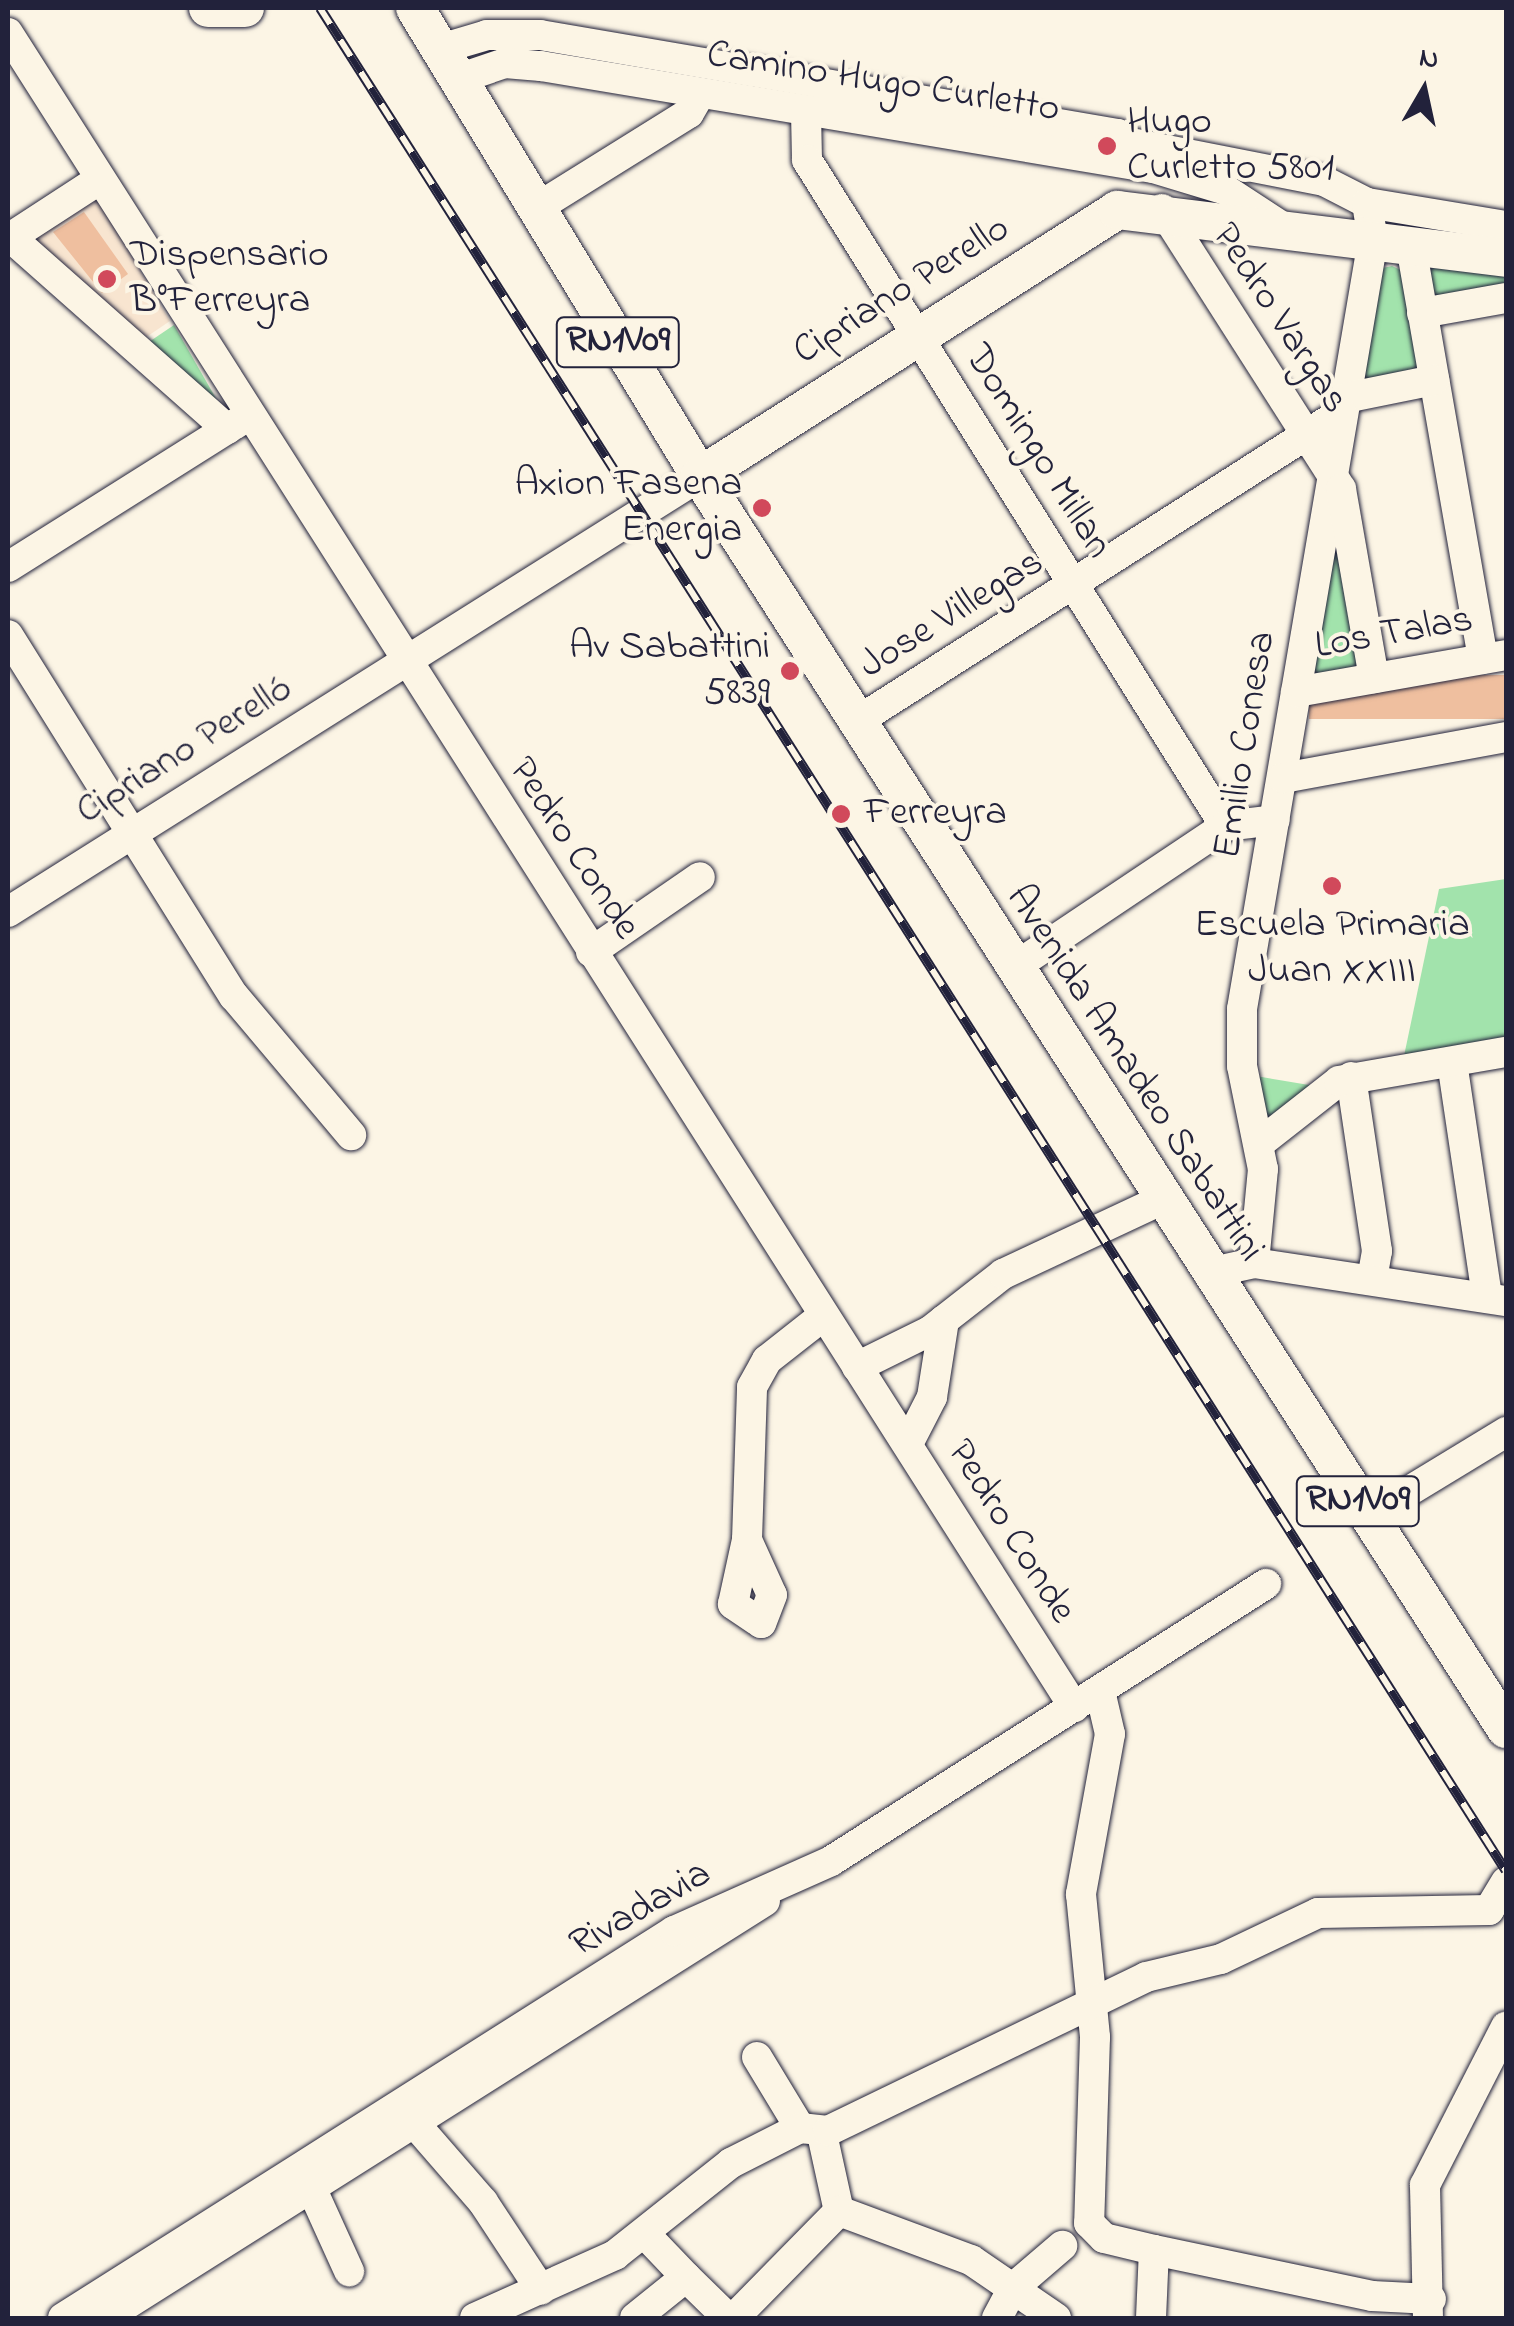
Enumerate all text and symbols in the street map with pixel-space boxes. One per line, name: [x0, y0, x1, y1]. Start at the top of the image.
street label: Camino Hugo Curletto: [703, 31, 1063, 135]
text: N: [1416, 38, 1441, 82]
north arrow: [1374, 40, 1474, 140]
place label: Hugo Curletto 5801: [1127, 99, 1334, 193]
marker: Hugo Curletto 5801: [1096, 135, 1118, 157]
street label: Cipriano Perello: [785, 205, 1019, 377]
street label: Pedro Vargas: [1200, 215, 1358, 423]
place label: Dispensario B°Ferreyra: [130, 232, 329, 326]
marker: Dispensario B°Ferreyra: [94, 266, 120, 292]
road number: RN1V09: [556, 309, 680, 375]
street label: Domingo Millan: [952, 336, 1122, 568]
place label: Axion Fasena Energia: [515, 461, 742, 555]
marker: Axion Fasena Energia: [751, 497, 773, 519]
street label: Jose Villegas: [851, 540, 1053, 690]
street label: Los Talas: [1311, 597, 1477, 671]
place label: Av Sabattini 5839: [569, 624, 770, 718]
street label: Emilio Conesa: [1204, 628, 1288, 862]
marker: Av Sabattini 5839: [779, 660, 801, 682]
street label: Cipriano Perelló: [68, 665, 302, 837]
street label: Pedro Conde: [496, 749, 650, 949]
place label: Ferreyra: [864, 790, 1007, 838]
marker: Ferreyra: [828, 801, 854, 827]
marker: Escuela Primaria Juan XXIII: [1321, 875, 1343, 897]
street label: Avenida Amadeo Sabattini: [994, 877, 1274, 1271]
place label: Escuela Primaria Juan XXIII: [1194, 902, 1470, 996]
street label: Pedro Conde: [935, 1431, 1085, 1633]
road number: RN1V09: [1296, 1468, 1420, 1534]
street label: Rivadavia: [562, 1851, 720, 1969]

